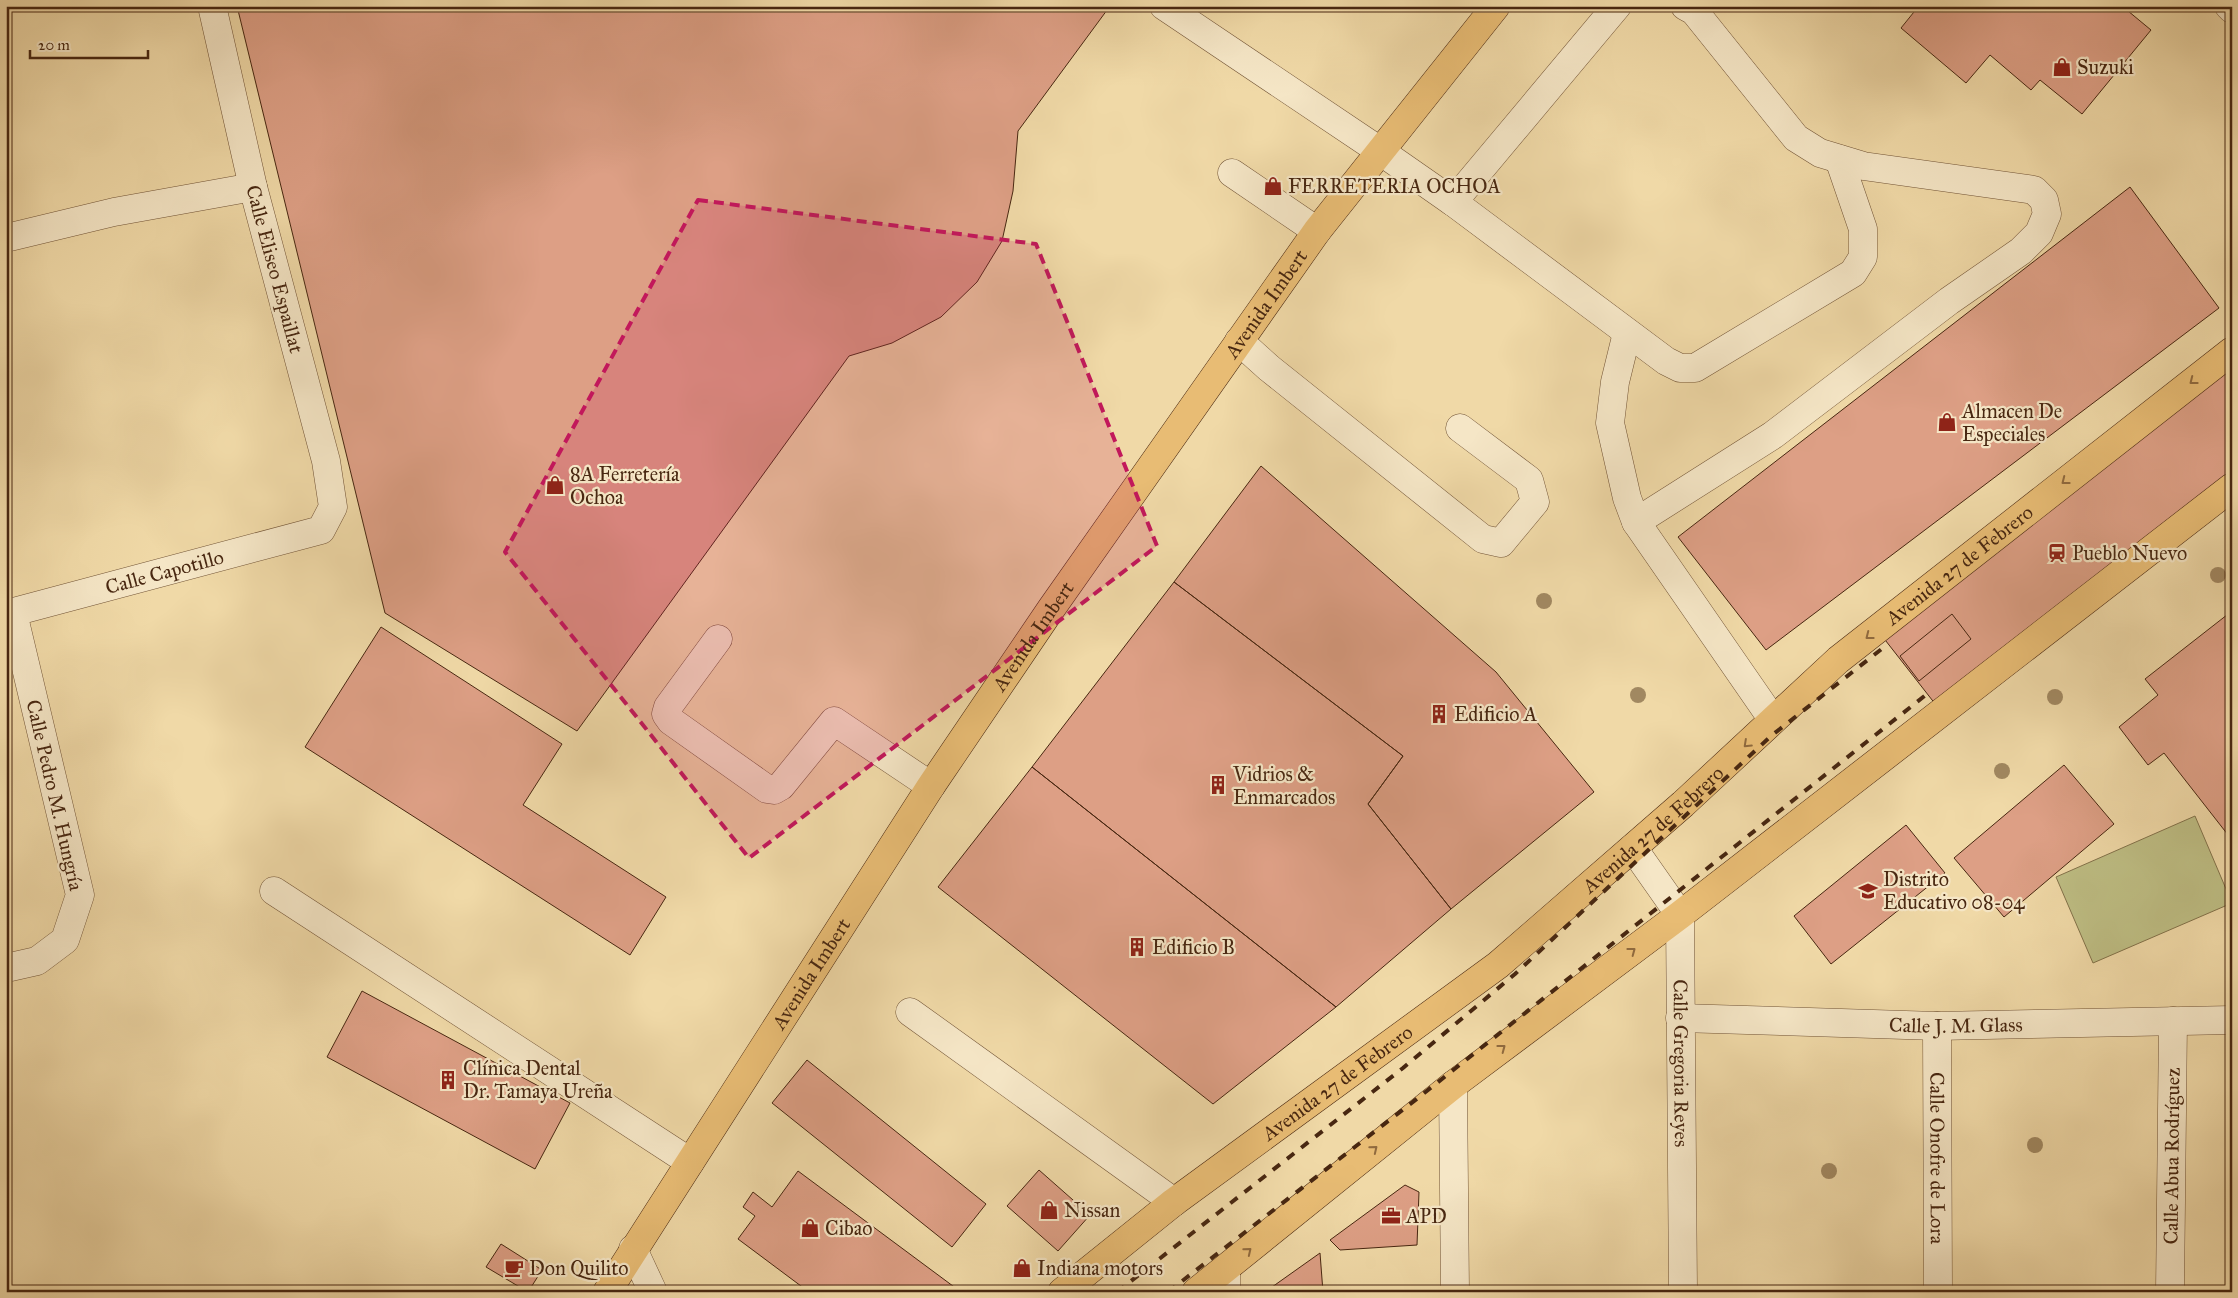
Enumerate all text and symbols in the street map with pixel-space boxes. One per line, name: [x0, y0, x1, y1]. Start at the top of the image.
scale bar: [30, 28, 148, 60]
text: 20 m: [38, 36, 70, 54]
place label: Suzuki: [2077, 55, 2134, 79]
shop icon: Suzuki: [2051, 56, 2073, 78]
place label: FERRETERIA OCHOA: [1288, 174, 1501, 198]
shop icon: FERRETERIA OCHOA: [1262, 175, 1284, 197]
street label: Calle Eliseo Espaillat: [241, 182, 309, 356]
street label: Avenida Imbert: [1219, 245, 1312, 364]
one-way arrow: [2189, 375, 2199, 384]
place label: Almacen De Especiales: [1961, 399, 2062, 446]
shop icon: Almacen De Especiales: [1936, 411, 1958, 433]
place label: 8A Ferretería Ochoa: [570, 462, 680, 509]
shop icon: 8A Ferretería Ochoa: [544, 474, 566, 496]
one-way arrow: [2062, 476, 2071, 484]
street label: Avenida 27 de Febrero: [1880, 500, 2038, 631]
place label: Pueblo Nuevo: [2072, 541, 2187, 565]
station icon: Pueblo Nuevo: [2046, 542, 2068, 564]
street label: Calle Capotillo: [103, 545, 226, 599]
street label: Avenida Imbert: [986, 577, 1079, 696]
one-way arrow: [1865, 630, 1875, 639]
street label: Calle Pedro M. Hungría: [20, 697, 89, 894]
place label: Edificio A: [1454, 702, 1538, 726]
building icon: Edificio A: [1428, 703, 1450, 725]
one-way arrow: [1744, 738, 1753, 747]
street label: Avenida 27 de Febrero: [1577, 761, 1728, 899]
place label: Vidrios & Enmarcados: [1232, 762, 1335, 809]
building icon: Vidrios & Enmarcados: [1207, 774, 1229, 796]
place label: Distrito Educativo 08-04: [1883, 867, 2025, 914]
school or university icon: Distrito Educativo 08-04: [1857, 880, 1879, 902]
street label: Avenida Imbert: [766, 914, 855, 1035]
place label: Edificio B: [1152, 935, 1235, 959]
building icon: Edificio B: [1126, 936, 1148, 958]
one-way arrow: [1626, 948, 1635, 956]
street label: Calle Gregoria Reyes: [1668, 979, 1694, 1147]
street label: Calle J. M. Glass: [1889, 1012, 2023, 1039]
street label: Avenida 27 de Febrero: [1257, 1020, 1417, 1146]
one-way arrow: [1496, 1046, 1505, 1054]
place label: Clínica Dental Dr. Tamaya Ureña: [463, 1056, 613, 1103]
street label: Calle Abua Rodríguez: [2159, 1067, 2185, 1245]
building icon: Clínica Dental Dr. Tamaya Ureña: [437, 1069, 459, 1091]
street label: Calle Onofre de Lora: [1925, 1072, 1950, 1245]
one-way arrow: [1369, 1145, 1378, 1154]
place label: Nissan: [1064, 1198, 1120, 1222]
shop icon: Nissan: [1038, 1199, 1060, 1221]
place label: APD: [1405, 1204, 1447, 1228]
office icon: APD: [1380, 1205, 1402, 1227]
place label: Cibao: [825, 1216, 872, 1240]
shop icon: Cibao: [799, 1217, 821, 1239]
one-way arrow: [1242, 1249, 1251, 1257]
place label: Don Quilito: [529, 1256, 629, 1280]
place label: Indiana motors: [1037, 1256, 1163, 1280]
cafe icon: Don Quilito: [503, 1257, 525, 1279]
shop icon: Indiana motors: [1011, 1257, 1033, 1279]

